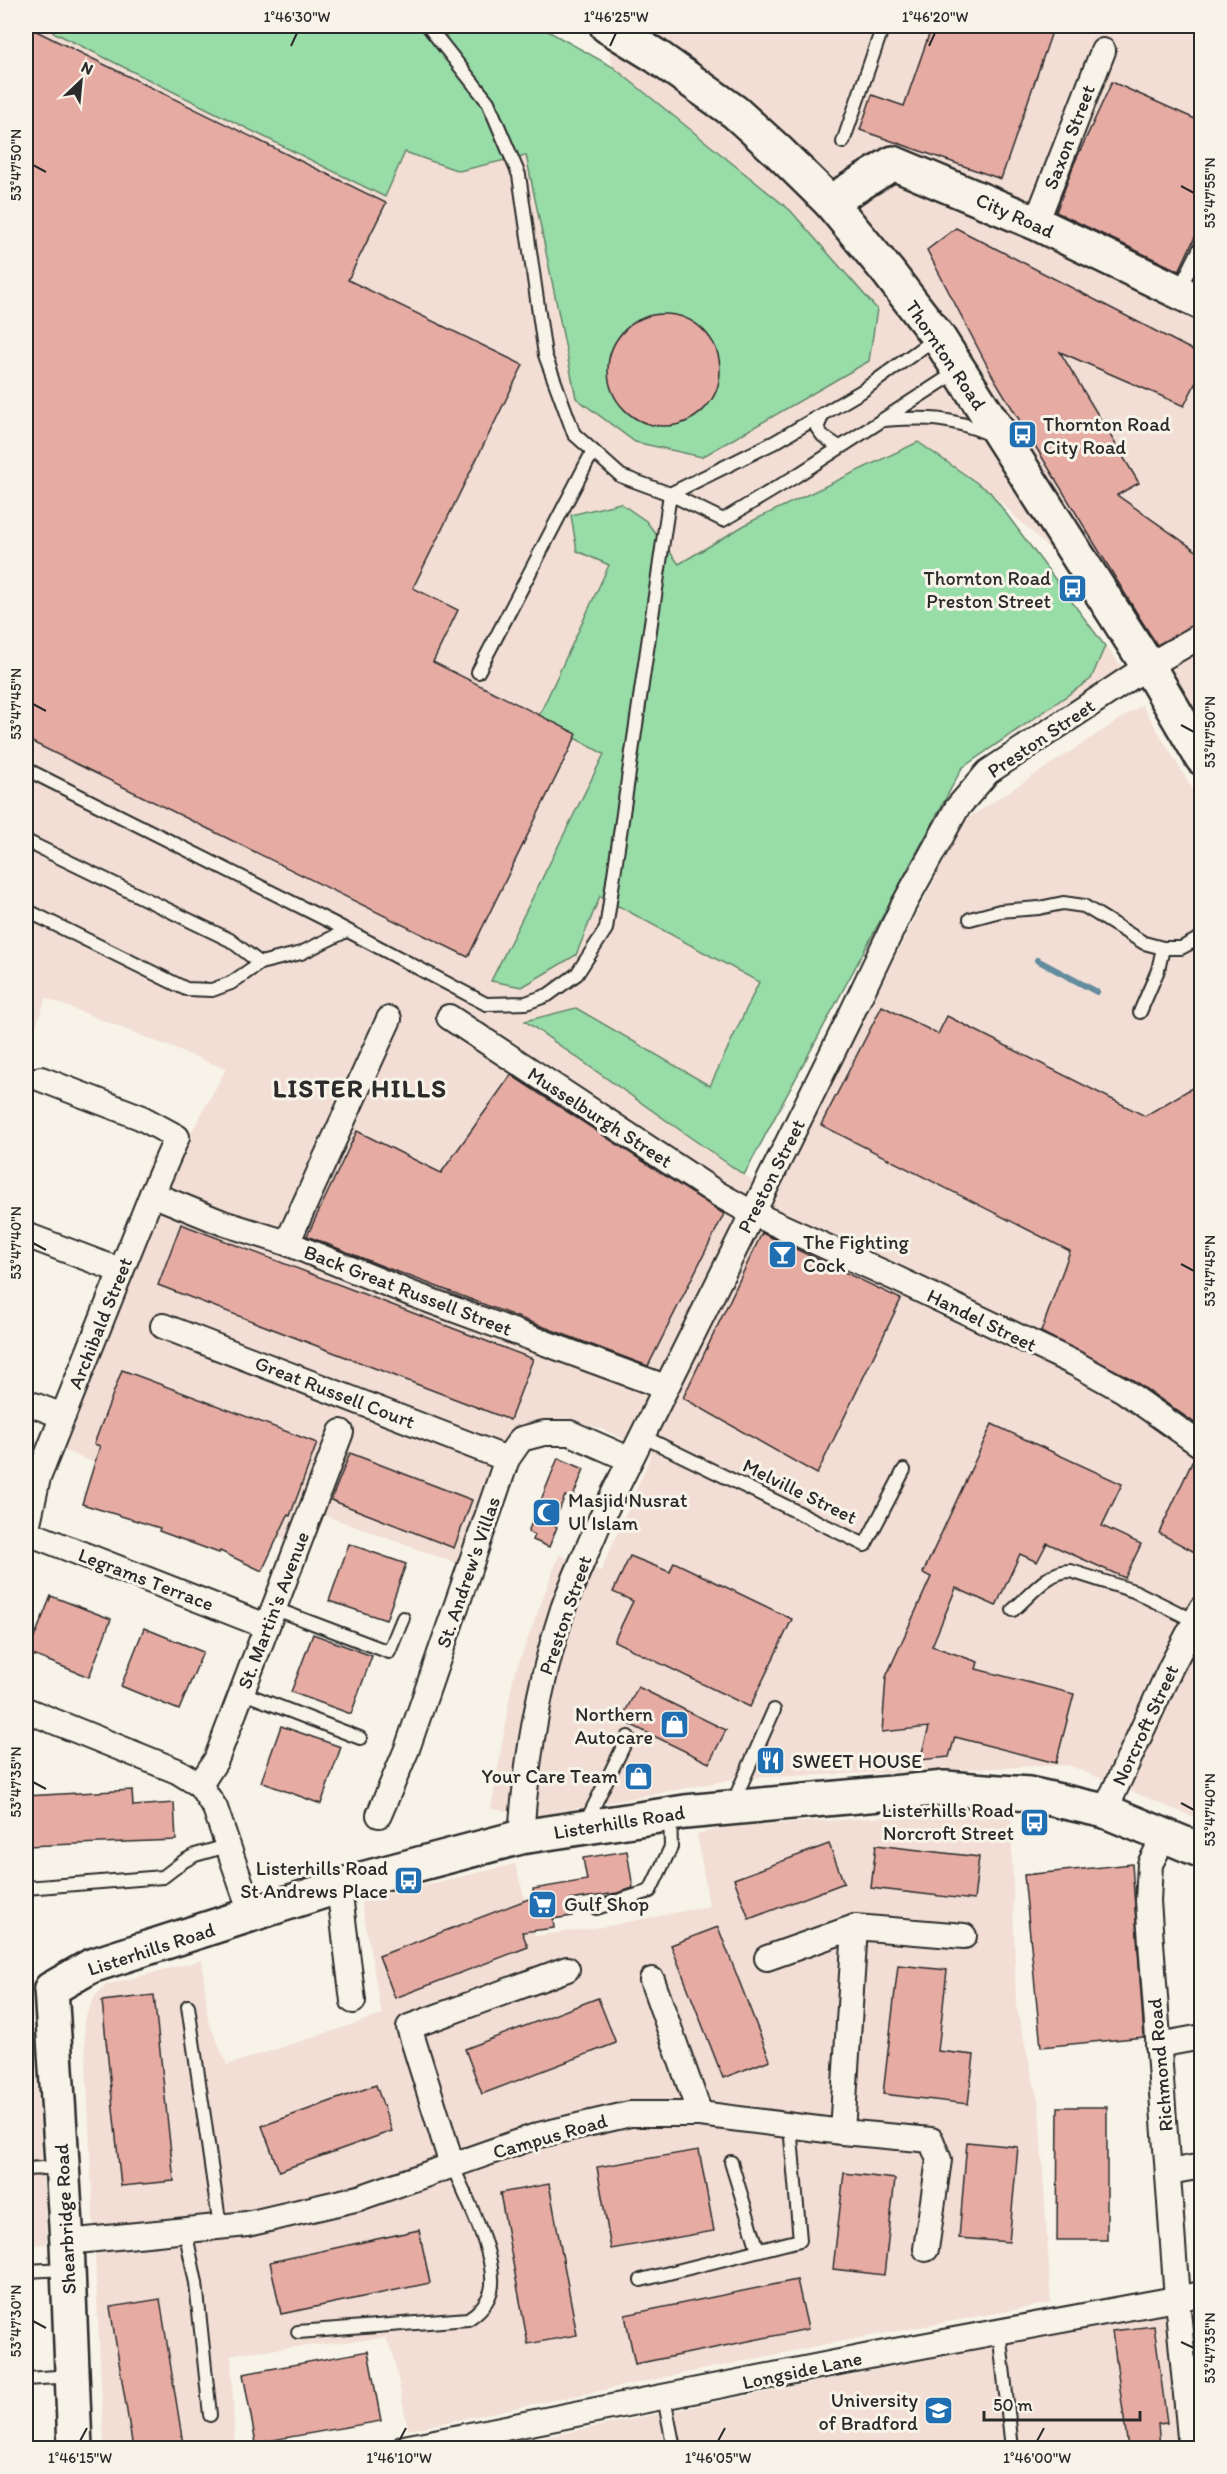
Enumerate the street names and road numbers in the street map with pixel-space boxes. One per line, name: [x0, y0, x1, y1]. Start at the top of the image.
street label: Saxon Street: [1038, 81, 1100, 193]
street label: City Road: [972, 187, 1058, 243]
street label: Thornton Road: [900, 295, 992, 415]
street label: Preston Street: [983, 693, 1099, 783]
street label: Musselburgh Street: [523, 1061, 677, 1173]
street label: Preston Street: [732, 1115, 810, 1237]
street label: Back Great Russell Street: [301, 1239, 516, 1341]
street label: Archibald Street: [63, 1254, 137, 1392]
street label: Handel Street: [923, 1283, 1041, 1357]
street label: Great Russell Court: [252, 1350, 419, 1434]
street label: Melville Street: [739, 1453, 861, 1529]
street label: St. Andrew's Villas: [431, 1493, 505, 1651]
street label: St. Martin's Avenue: [232, 1528, 314, 1692]
street label: Legrams Terrace: [75, 1542, 217, 1616]
street label: Preston Street: [533, 1552, 597, 1678]
street label: Norcroft Street: [1106, 1661, 1184, 1789]
street label: Listerhills Road: [552, 1800, 687, 1844]
street label: Listerhills Road: [84, 1917, 218, 1981]
street label: Richmond Road: [1142, 1997, 1178, 2133]
street label: Campus Road: [490, 2108, 610, 2164]
street label: Shearbridge Road: [49, 2143, 81, 2295]
street label: Longside Lane: [740, 2346, 864, 2394]

